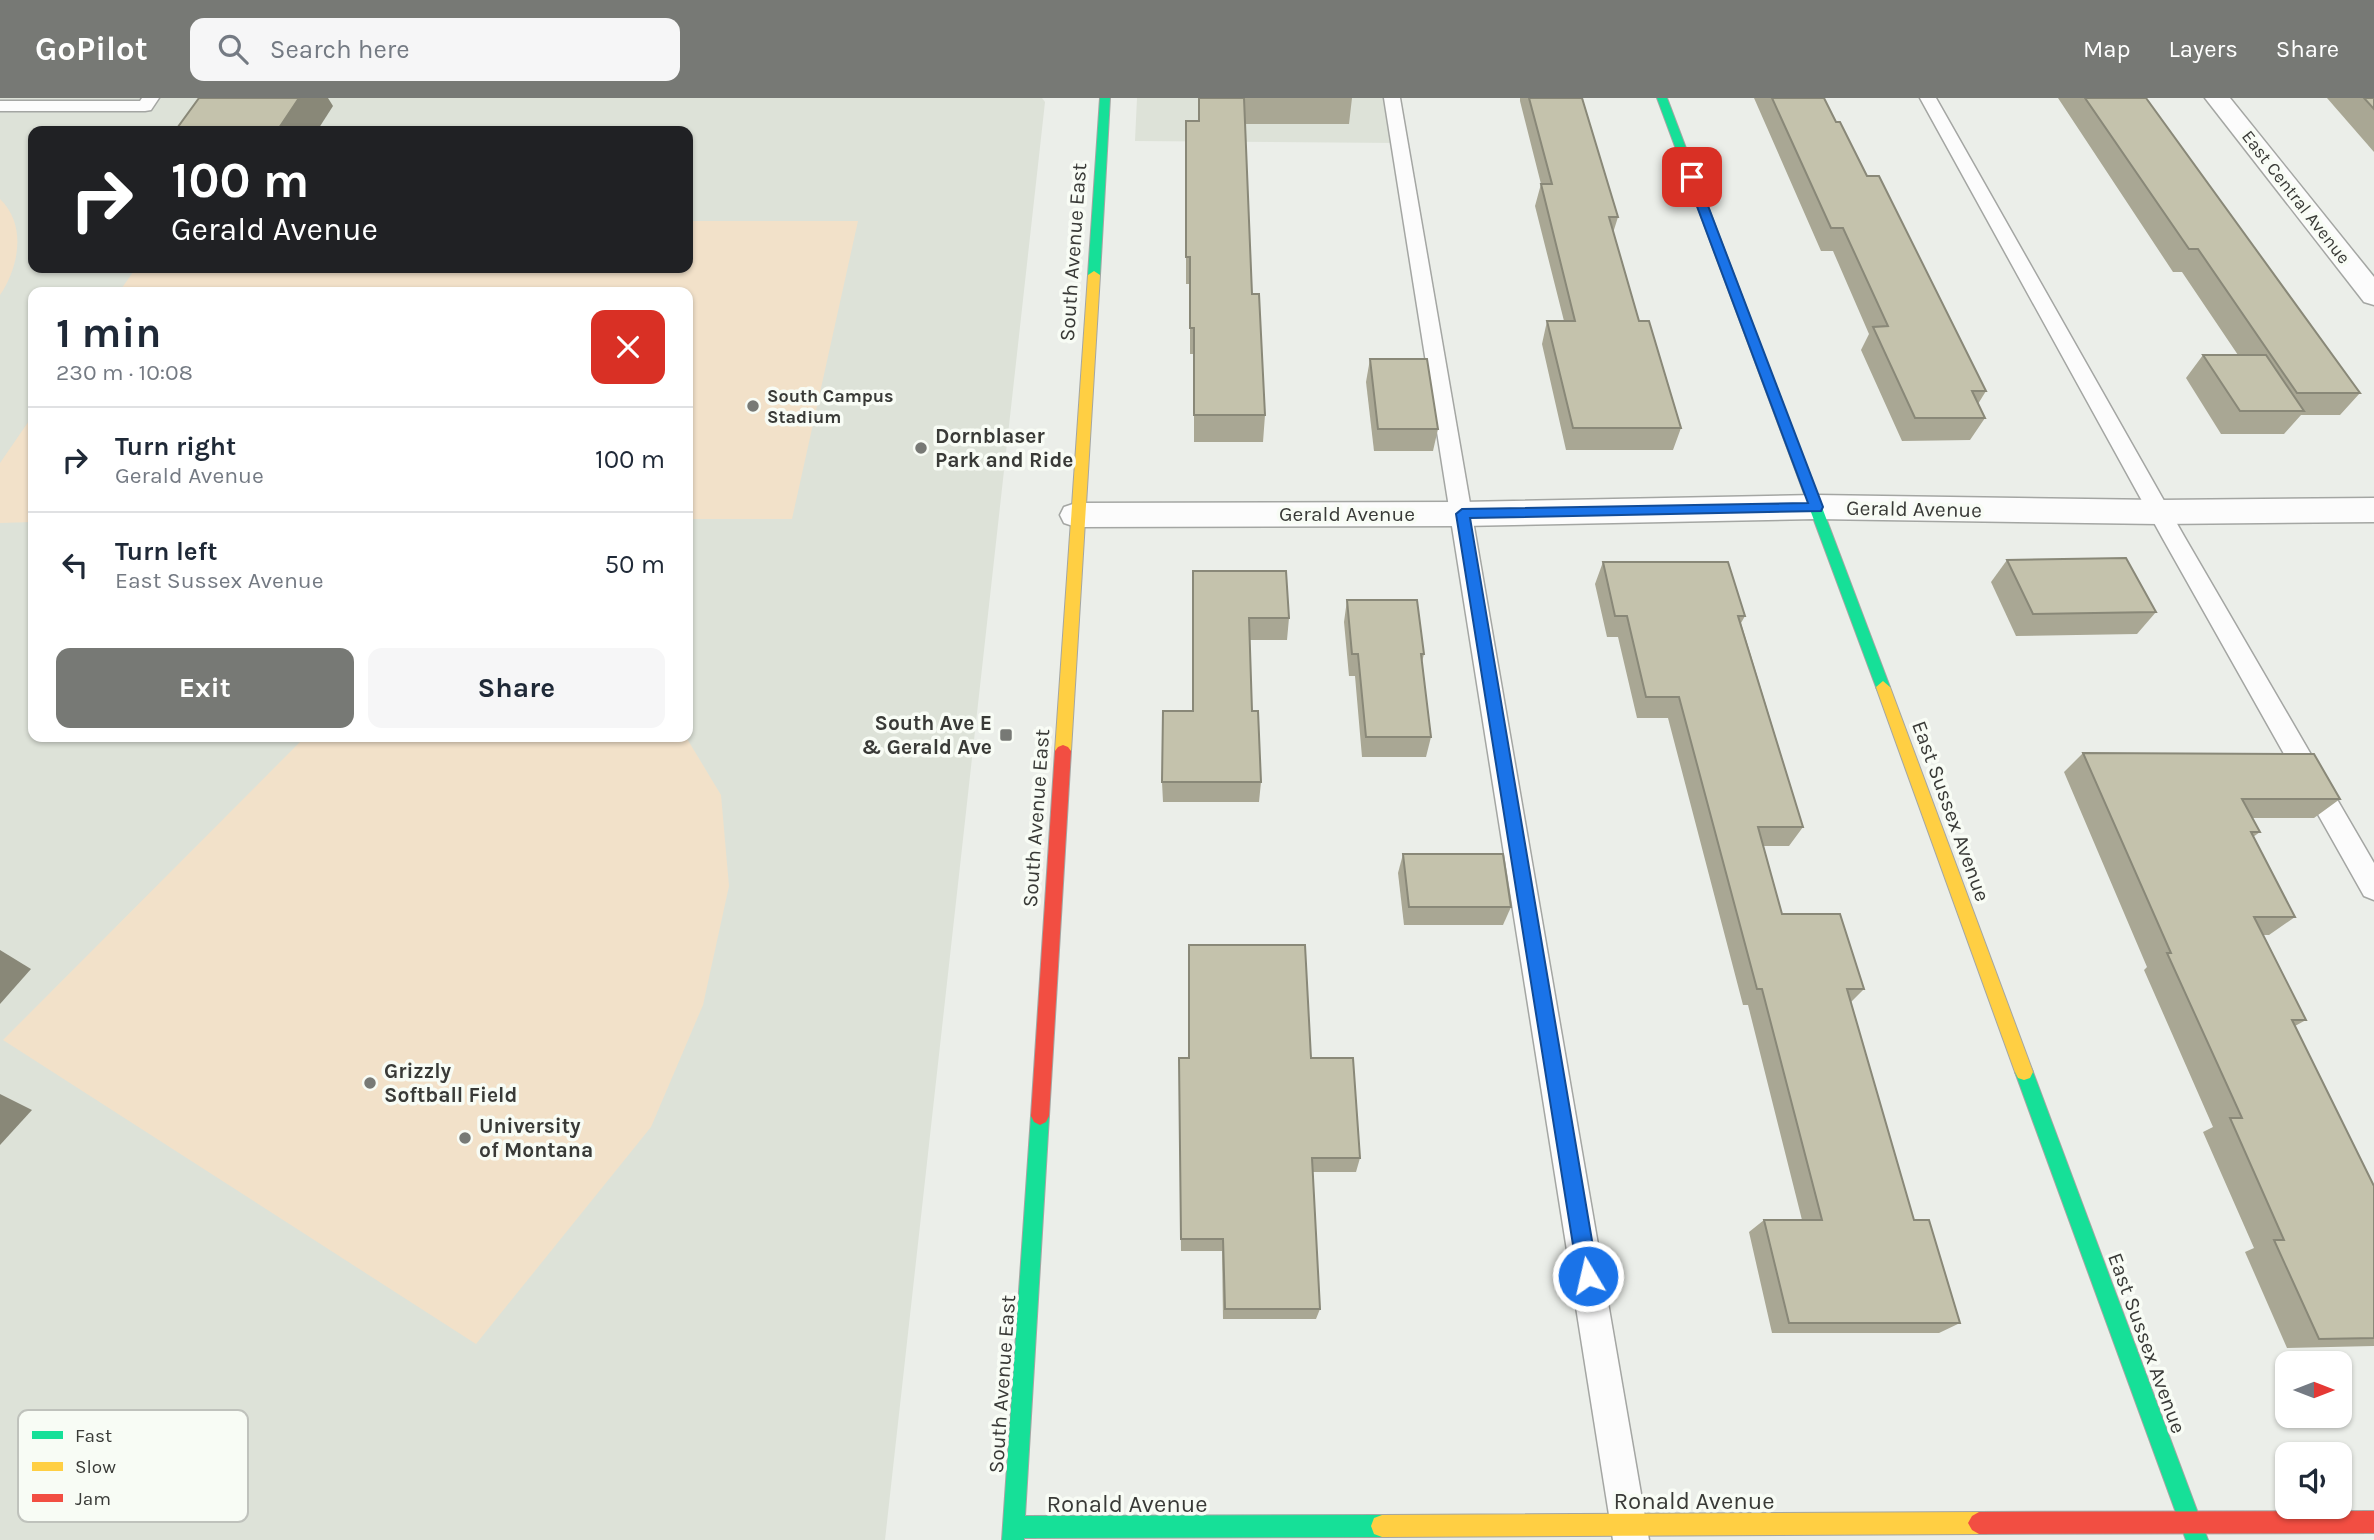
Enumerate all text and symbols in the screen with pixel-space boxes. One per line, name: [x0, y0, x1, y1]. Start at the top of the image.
search box: [190, 18, 680, 81]
text: GoPilot: [35, 30, 148, 68]
icon: search: [214, 30, 252, 68]
text: Search here: [270, 34, 410, 65]
text: Map: [2083, 35, 2131, 63]
text: Layers: [2169, 35, 2238, 63]
text: Share: [2276, 35, 2339, 63]
street label: East Central Avenue: [2237, 126, 2355, 268]
pin: [1662, 147, 1722, 207]
text: 100 m: [171, 152, 309, 209]
icon: right: [56, 154, 147, 245]
icon: arrive: [1673, 158, 1711, 196]
street label: South Avenue East: [1055, 162, 1091, 342]
text: Gerald Avenue: [171, 211, 378, 248]
text: 1 min: [56, 308, 161, 358]
button: close: [591, 310, 665, 384]
text: 230 m · 10:08: [56, 359, 193, 386]
place label: South Campus Stadium: [767, 385, 894, 428]
marker: South Campus Stadium: [745, 398, 761, 414]
place label: Dornblaser Park and Ride: [935, 424, 1073, 472]
text: Turn right: [115, 431, 236, 462]
marker: Dornblaser Park and Ride: [913, 440, 929, 456]
icon: right: [56, 441, 94, 479]
text: 100 m: [595, 444, 665, 475]
text: Gerald Avenue: [115, 462, 264, 489]
street label: Gerald Avenue: [1846, 496, 1982, 522]
street label: Gerald Avenue: [1279, 502, 1415, 526]
text: Turn left: [115, 536, 217, 567]
icon: left: [56, 546, 94, 584]
text: 50 m: [604, 549, 665, 580]
text: East Sussex Avenue: [115, 567, 324, 594]
button: Exit: [56, 648, 354, 728]
button: Share: [368, 648, 665, 728]
place label: South Ave E & Gerald Ave: [861, 711, 992, 759]
street label: East Sussex Avenue: [1907, 717, 1995, 905]
marker: South Ave E & Gerald Ave: [998, 727, 1014, 743]
street label: South Avenue East: [1018, 728, 1054, 908]
place label: Grizzly Softball Field: [384, 1059, 517, 1107]
marker: Grizzly Softball Field: [362, 1075, 378, 1091]
place label: University of Montana: [479, 1114, 593, 1162]
marker: University of Montana: [457, 1130, 473, 1146]
position arrow: [1551, 1239, 1625, 1313]
street label: East Sussex Avenue: [2103, 1249, 2191, 1437]
street label: South Avenue East: [984, 1294, 1020, 1474]
north arrow: [2275, 1351, 2352, 1428]
map controls: [2275, 1351, 2352, 1519]
legend: [18, 1410, 248, 1522]
text: Fast: [75, 1425, 112, 1447]
button: sound: [2275, 1442, 2352, 1519]
text: Slow: [75, 1456, 116, 1478]
street label: Ronald Avenue: [1613, 1487, 1775, 1515]
text: Jam: [75, 1488, 111, 1510]
street label: Ronald Avenue: [1046, 1490, 1208, 1518]

